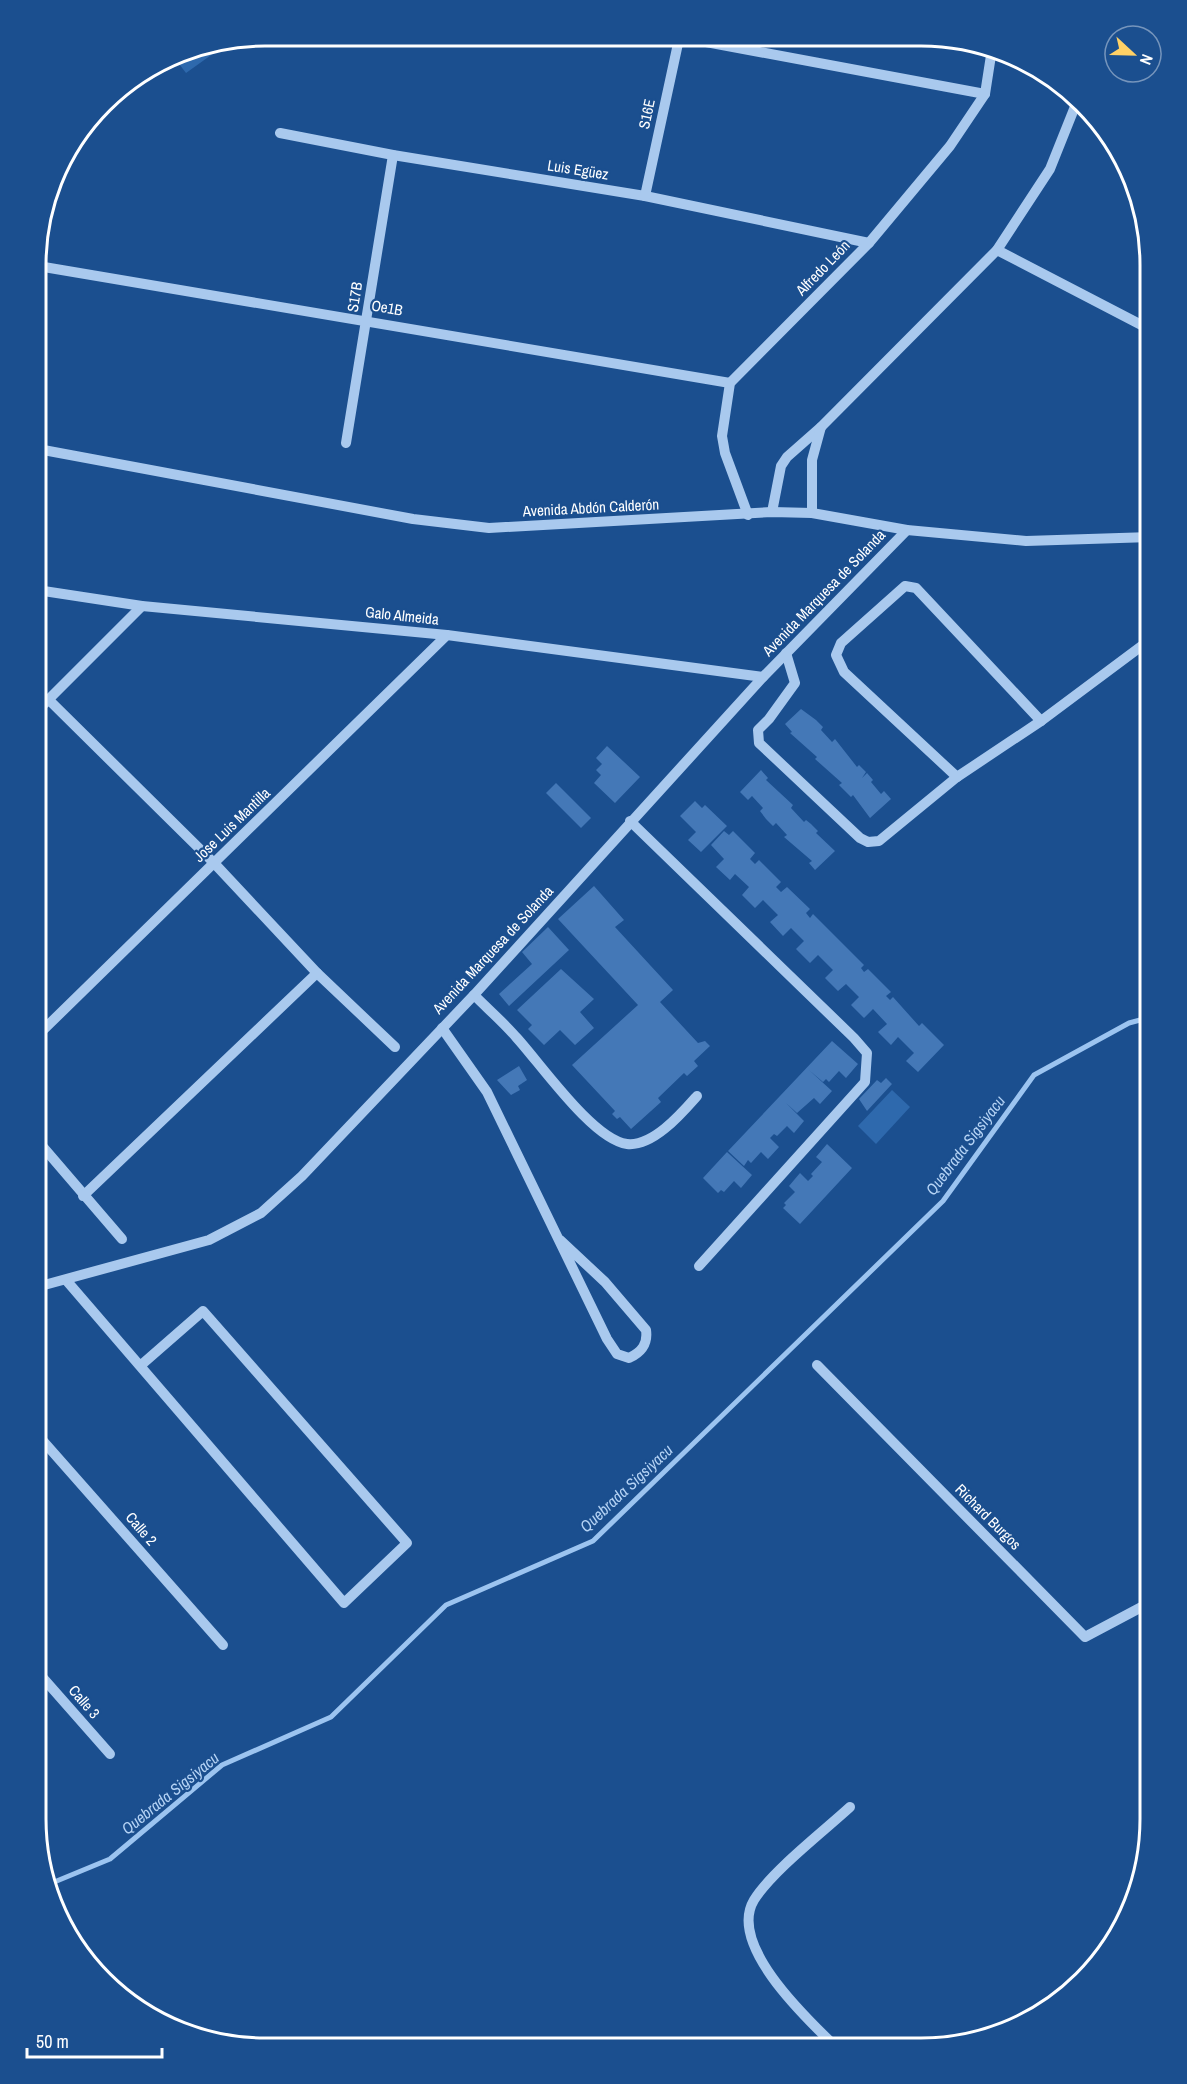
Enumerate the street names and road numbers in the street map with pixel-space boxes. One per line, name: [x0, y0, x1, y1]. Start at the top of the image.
street label: S16E: [633, 97, 660, 131]
street label: Luis Egüez: [546, 154, 610, 185]
street label: Alfredo León: [790, 235, 854, 301]
street label: S17B: [342, 280, 367, 313]
street label: Oe1B: [370, 294, 404, 321]
street label: Avenida Abdón Calderón: [521, 493, 660, 522]
street label: Avenida Marquesa de Solanda: [757, 525, 890, 661]
street label: Galo Almeida: [364, 601, 440, 630]
street label: Jose Luis Mantilla: [189, 783, 275, 867]
street label: Avenida Marquesa de Solanda: [427, 881, 558, 1019]
street label: Richard Burgos: [951, 1479, 1026, 1554]
street label: Calle 2: [121, 1507, 162, 1550]
street label: Calle 3: [64, 1680, 105, 1723]

